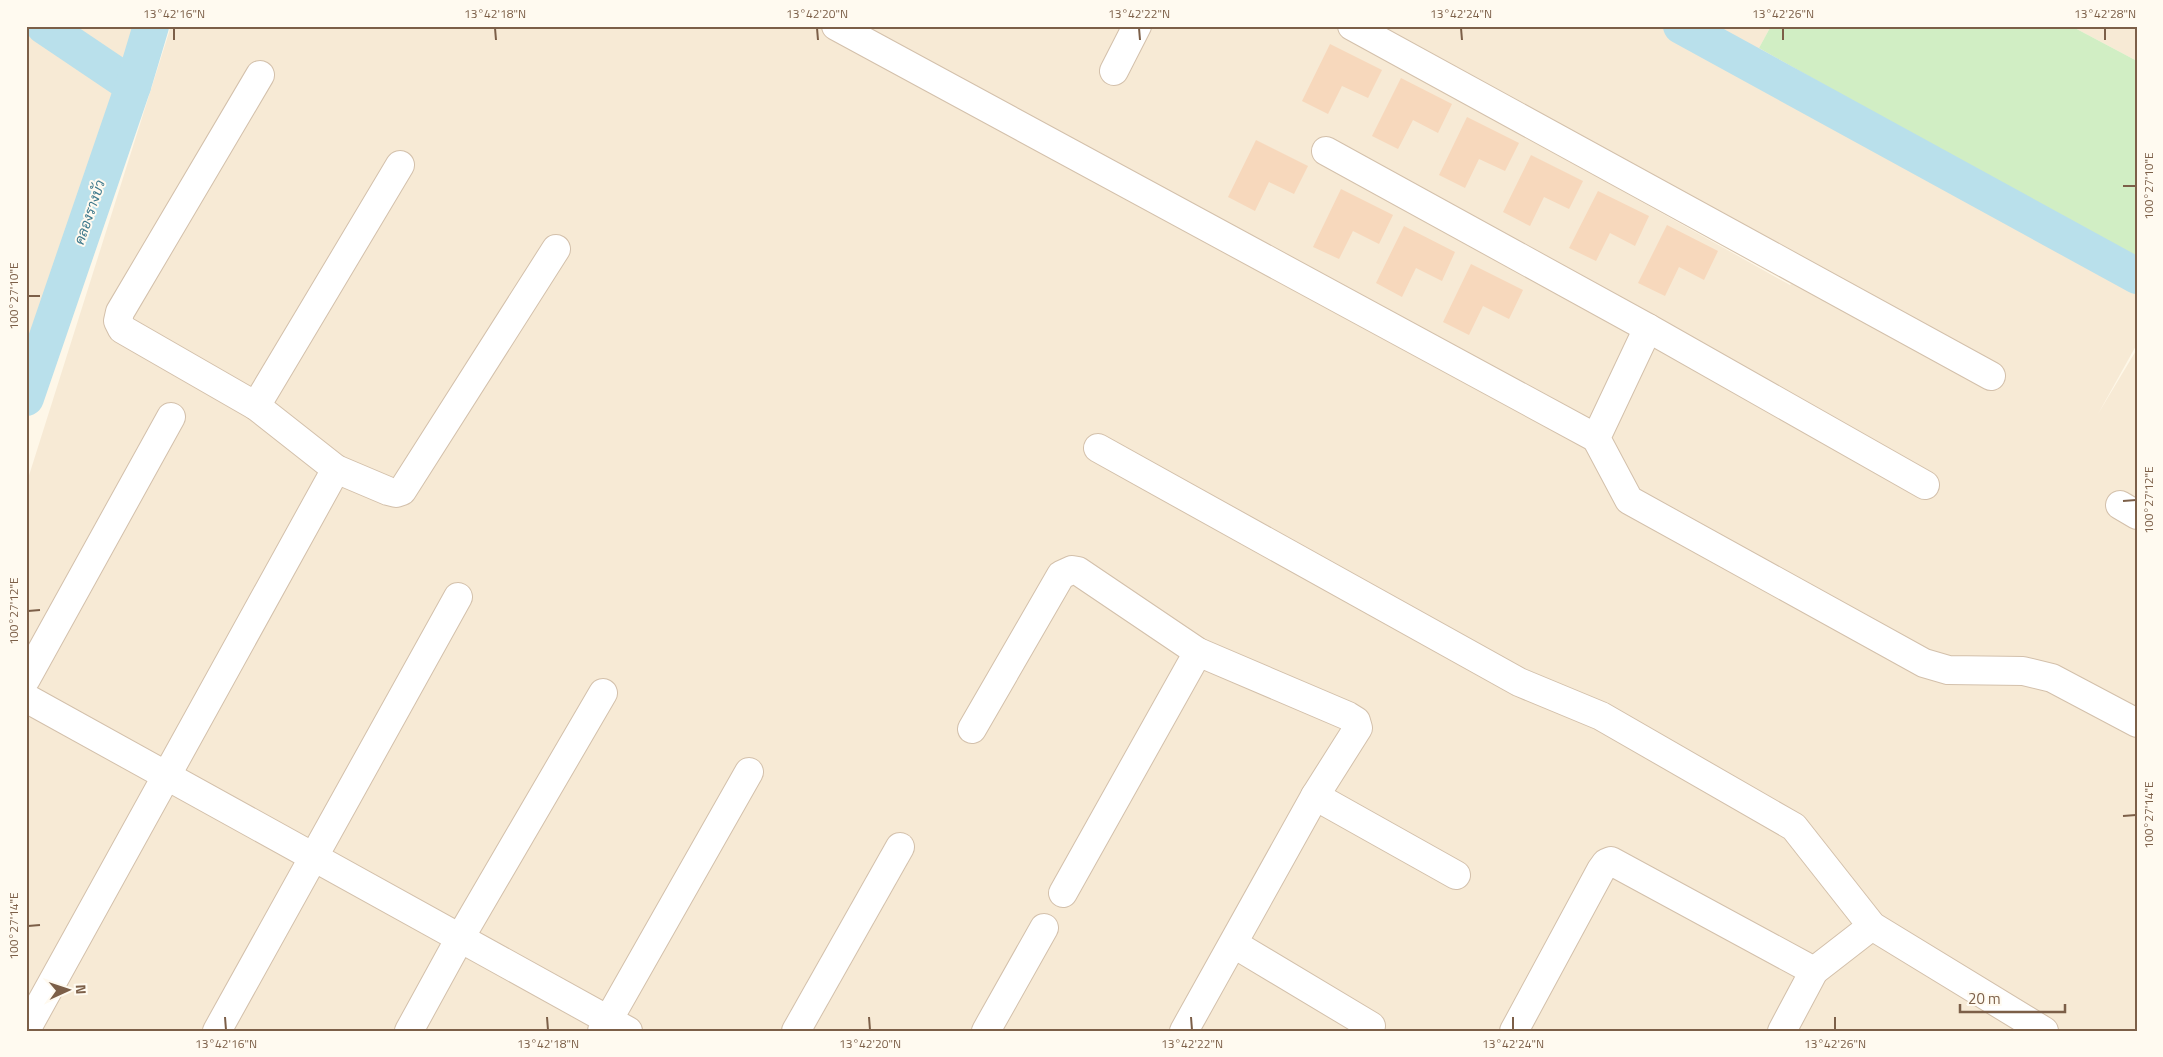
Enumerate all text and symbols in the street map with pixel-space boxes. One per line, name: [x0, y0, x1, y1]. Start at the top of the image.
text: 13°42'16"N: [143, 4, 205, 23]
text: 13°42'18"N: [464, 4, 526, 23]
text: 13°42'20"N: [786, 4, 848, 23]
text: 13°42'22"N: [1108, 4, 1170, 23]
text: 13°42'24"N: [1430, 4, 1492, 23]
text: 13°42'26"N: [1752, 4, 1814, 23]
text: 13°42'28"N: [2074, 4, 2136, 23]
text: 100°27'10"E: [2139, 152, 2158, 220]
water label: คลองรางบัว: [68, 177, 110, 247]
text: 100°27'10"E: [4, 262, 23, 330]
text: 100°27'12"E: [2139, 466, 2158, 534]
text: 100°27'12"E: [4, 577, 23, 645]
text: 100°27'14"E: [2139, 781, 2158, 849]
text: 100°27'14"E: [4, 892, 23, 960]
north arrow: [42, 964, 92, 1014]
scale bar: [1960, 982, 2066, 1014]
text: N: [71, 984, 92, 995]
text: 20 m: [1968, 987, 2001, 1010]
text: 13°42'16"N: [195, 1034, 257, 1053]
text: 13°42'18"N: [517, 1034, 579, 1053]
text: 13°42'20"N: [839, 1034, 901, 1053]
text: 13°42'22"N: [1161, 1034, 1223, 1053]
text: 13°42'24"N: [1482, 1034, 1544, 1053]
text: 13°42'26"N: [1804, 1034, 1866, 1053]

